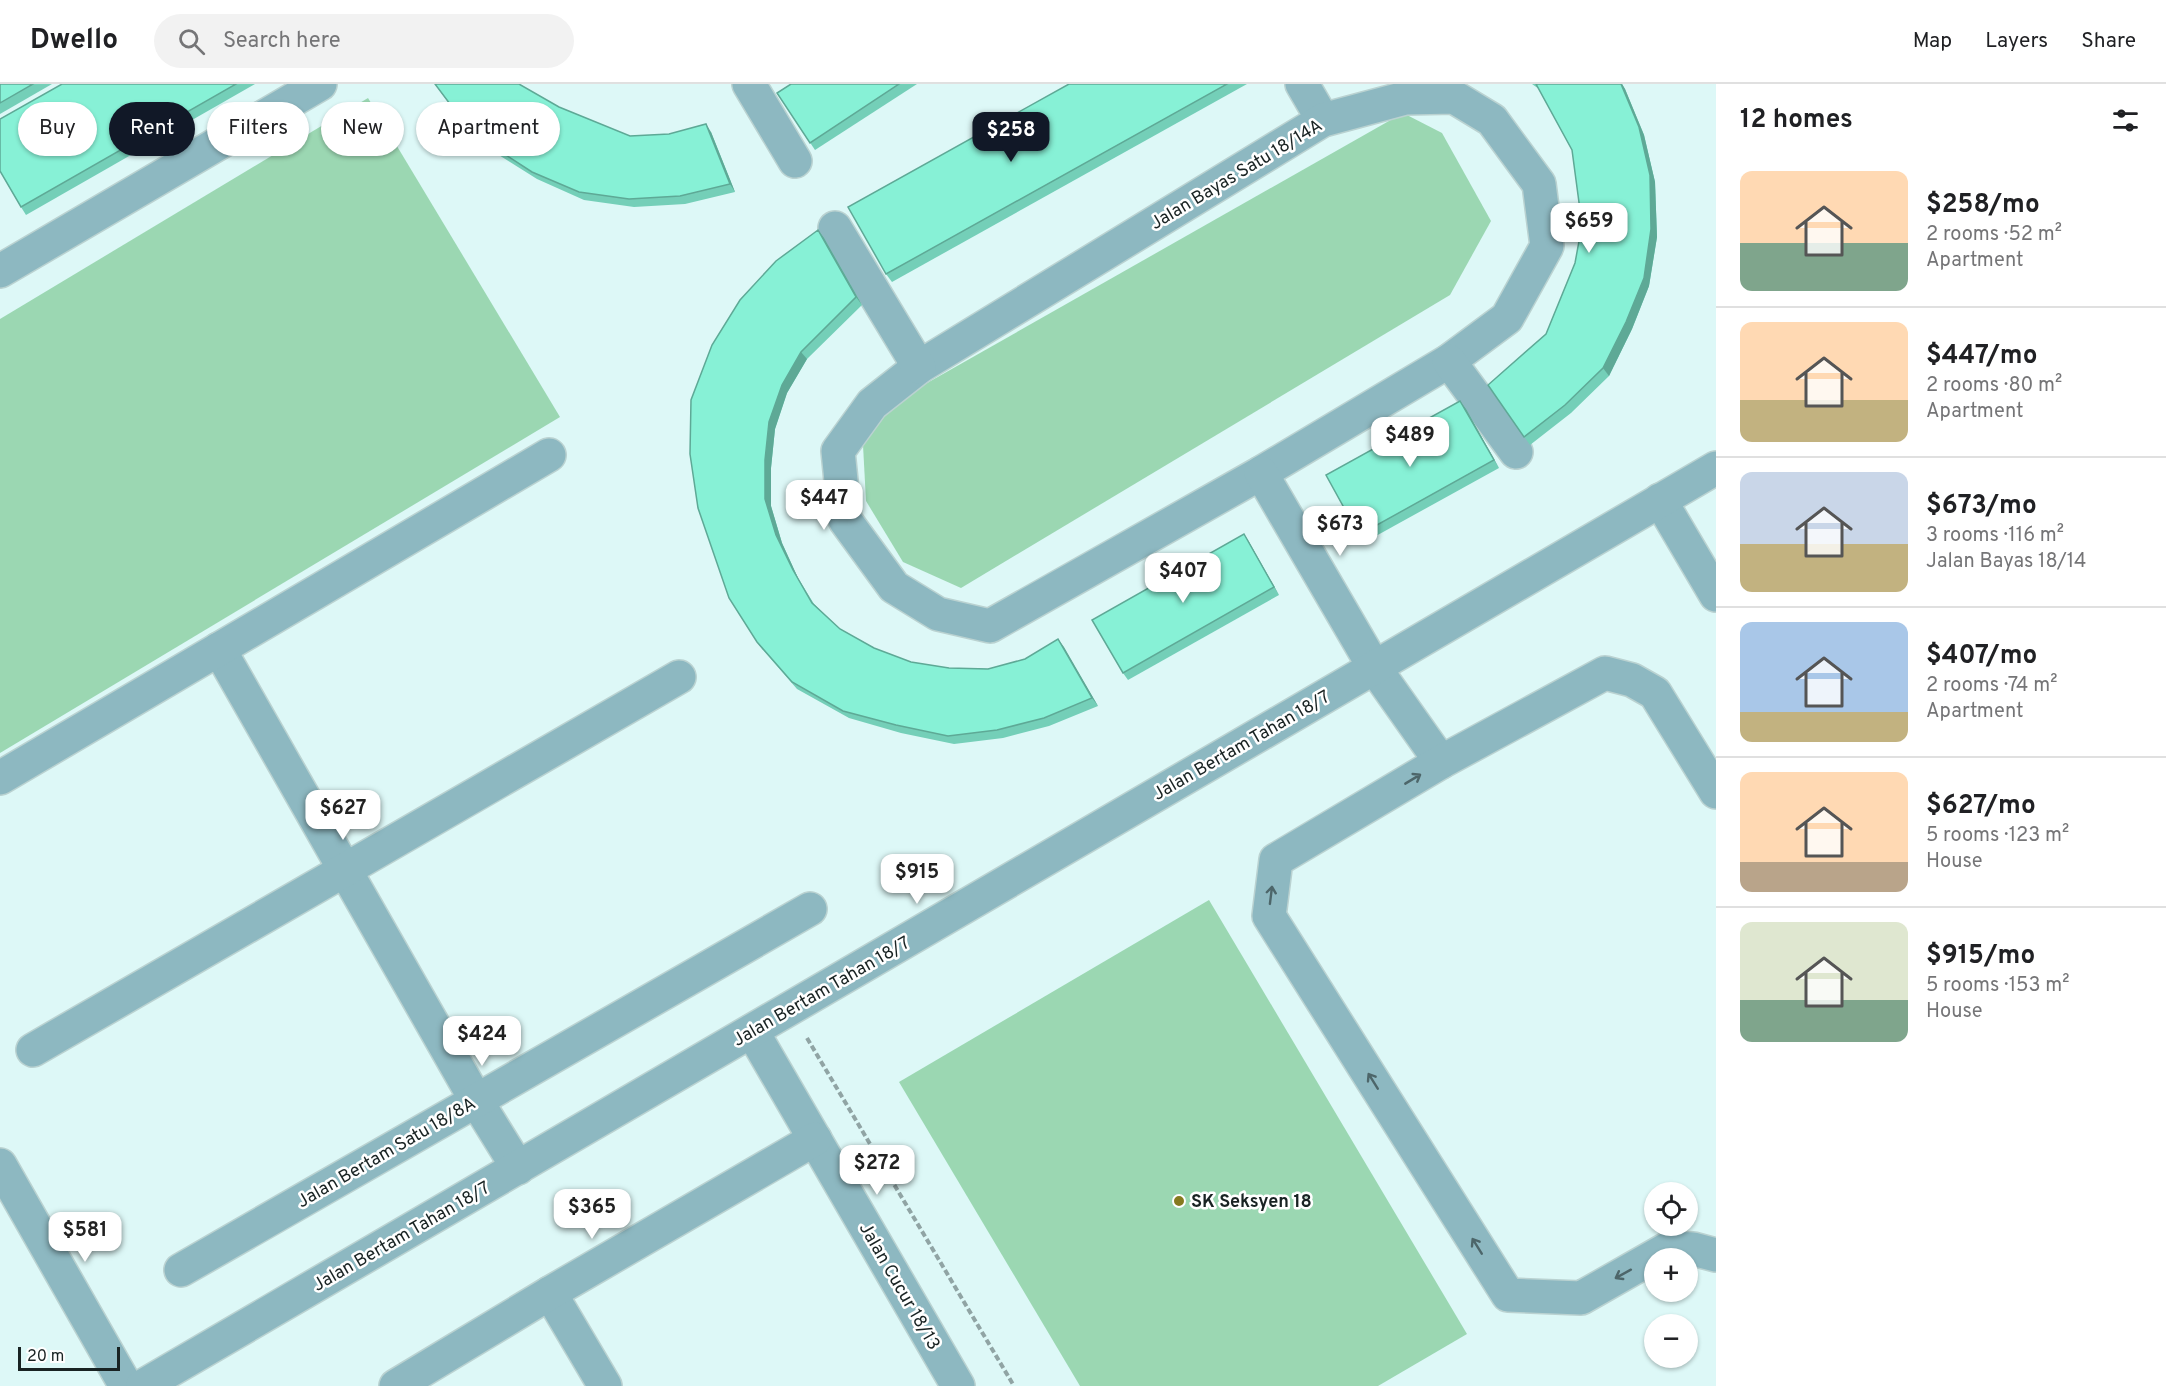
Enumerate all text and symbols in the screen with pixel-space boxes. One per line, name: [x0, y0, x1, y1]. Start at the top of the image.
search box: [154, 14, 574, 68]
text: Dwello: [30, 23, 118, 59]
icon: search: [175, 25, 208, 58]
text: Search here: [223, 28, 341, 55]
text: Map: [1913, 28, 1952, 55]
text: Layers: [1985, 28, 2048, 55]
text: Share: [2081, 28, 2136, 55]
chip: Buy: [18, 102, 97, 156]
chip: Rent: [109, 102, 195, 156]
chip: Filters: [207, 102, 309, 156]
chip: New: [321, 102, 404, 156]
chip: Apartment: [416, 102, 560, 156]
text: 12 homes: [1740, 104, 1853, 137]
icon: filters: [2109, 104, 2142, 137]
pin: $258: [975, 112, 1047, 163]
street label: Jalan Bayas Satu 18/14A: [1146, 115, 1327, 236]
text: $258: [986, 118, 1036, 144]
text: $258/mo: [1926, 189, 2040, 222]
icon: home: [1788, 195, 1860, 267]
pin: $659: [1553, 203, 1625, 254]
text: $659: [1565, 209, 1613, 235]
text: 2 rooms · 52 m²: [1926, 222, 2062, 248]
text: Apartment: [1926, 248, 2024, 274]
text: $447/mo: [1926, 340, 2037, 373]
icon: home: [1788, 346, 1860, 418]
text: 2 rooms · 80 m²: [1926, 373, 2062, 399]
text: Apartment: [1926, 399, 2024, 425]
pin: $489: [1374, 417, 1446, 468]
text: $489: [1385, 423, 1435, 449]
pin: $447: [788, 480, 860, 531]
text: $447: [800, 486, 848, 512]
text: $673/mo: [1926, 490, 2037, 523]
icon: home: [1788, 496, 1860, 568]
pin: $673: [1304, 506, 1376, 557]
text: $673: [1317, 512, 1363, 538]
text: 3 rooms · 116 m²: [1926, 523, 2064, 549]
text: Jalan Bayas 18/14: [1926, 549, 2086, 575]
pin: $407: [1147, 553, 1219, 604]
text: $407: [1159, 559, 1207, 585]
text: $407/mo: [1926, 640, 2037, 673]
icon: home: [1788, 646, 1860, 718]
text: 2 rooms · 74 m²: [1926, 673, 2057, 699]
street label: Jalan Bertam Tahan 18/7: [1149, 686, 1335, 807]
text: Apartment: [1926, 699, 2024, 725]
one-way arrow: [1404, 772, 1421, 784]
pin: $627: [307, 790, 379, 841]
text: $627/mo: [1926, 790, 2036, 823]
text: $627: [319, 796, 367, 822]
icon: home: [1788, 796, 1860, 868]
text: 5 rooms · 123 m²: [1926, 823, 2069, 849]
text: House: [1926, 849, 1982, 875]
pin: $915: [881, 854, 953, 905]
text: $915: [895, 860, 939, 886]
one-way arrow: [1266, 886, 1277, 905]
street label: Jalan Bertam Tahan 18/7: [729, 932, 915, 1053]
text: $915/mo: [1926, 940, 2035, 973]
icon: home: [1788, 946, 1860, 1018]
text: 5 rooms · 153 m²: [1926, 973, 2069, 999]
text: House: [1926, 999, 1982, 1025]
pin: $424: [446, 1016, 518, 1067]
text: $424: [457, 1022, 507, 1048]
one-way arrow: [1367, 1073, 1379, 1090]
street label: Jalan Bertam Satu 18/8A: [293, 1093, 480, 1214]
pin: $272: [841, 1145, 913, 1196]
text: $272: [854, 1151, 900, 1177]
street label: Jalan Bertam Tahan 18/7: [309, 1177, 495, 1298]
map controls: [1644, 1182, 1698, 1368]
button: locate: [1644, 1182, 1698, 1236]
pin: $365: [556, 1189, 628, 1240]
place label: SK Seksyen 18: [1191, 1191, 1312, 1214]
marker: SK Seksyen 18: [1172, 1194, 1186, 1208]
text: $365: [568, 1195, 616, 1221]
pin: $581: [49, 1212, 121, 1263]
text: $581: [63, 1218, 107, 1244]
street label: Jalan Cucur 18/13: [853, 1219, 945, 1355]
one-way arrow: [1471, 1237, 1484, 1254]
button: +: [1644, 1248, 1698, 1302]
one-way arrow: [1615, 1268, 1632, 1280]
button: −: [1644, 1314, 1698, 1368]
scale bar: [18, 1344, 120, 1372]
text: 20 m: [27, 1347, 64, 1367]

